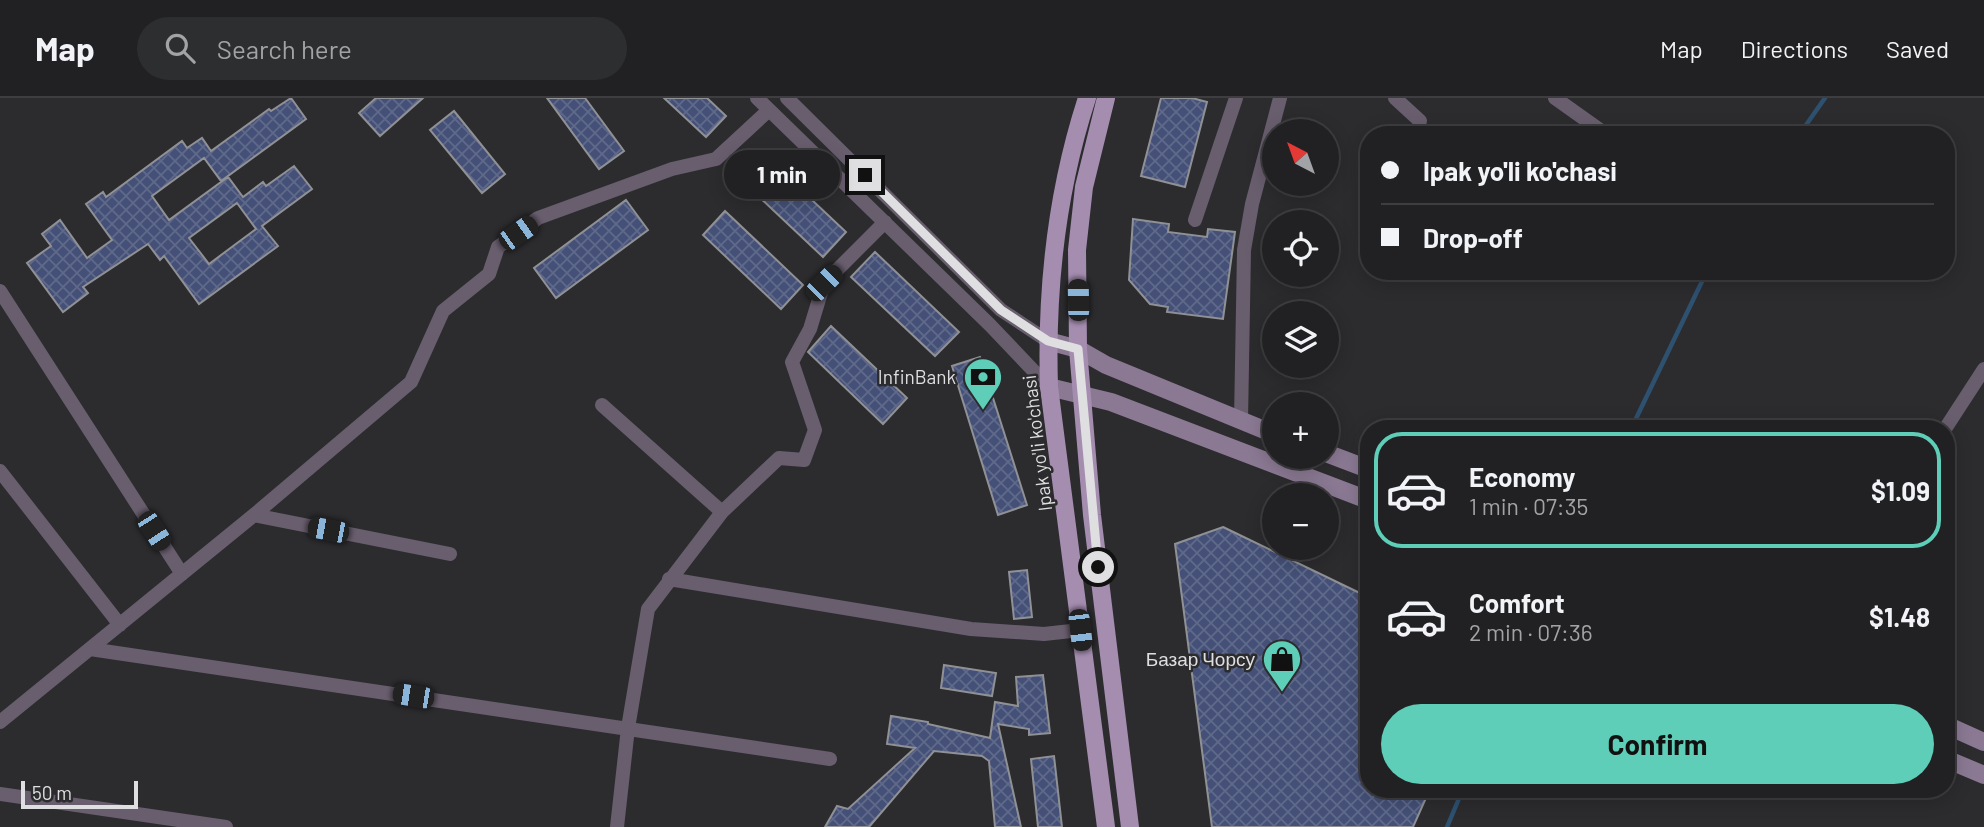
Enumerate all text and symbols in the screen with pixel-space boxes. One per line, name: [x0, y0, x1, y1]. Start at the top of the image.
search box: [137, 17, 627, 80]
text: Map: [35, 28, 95, 68]
icon: search: [161, 29, 199, 67]
text: Search here: [217, 33, 352, 64]
text: Map: [1660, 34, 1703, 63]
text: Directions: [1741, 34, 1848, 63]
text: Saved: [1886, 34, 1949, 63]
north arrow: [1262, 119, 1339, 196]
map controls: [1262, 119, 1339, 560]
callout: 1 min: [725, 150, 840, 200]
text: Ipak yo'li ko'chasi: [1423, 155, 1617, 186]
route end: [849, 159, 881, 191]
text: 1 min: [757, 160, 807, 188]
button: locate: [1262, 210, 1339, 287]
car: [495, 212, 542, 254]
text: Drop-off: [1423, 222, 1523, 253]
car: [802, 261, 847, 305]
car: [1068, 279, 1089, 321]
button: layers: [1262, 301, 1339, 378]
bank icon: InfinBank: [962, 356, 1004, 411]
place label: InfinBank: [878, 365, 956, 388]
street label: Ipak yo'li ko'chasi: [1017, 374, 1056, 513]
button: +: [1262, 392, 1339, 469]
icon: car: [1385, 459, 1448, 522]
text: Economy: [1469, 461, 1575, 492]
text: $1.09: [1871, 475, 1930, 506]
button: −: [1262, 483, 1339, 560]
text: 1 min · 07:35: [1469, 492, 1588, 520]
car: [134, 508, 175, 554]
car: [306, 516, 351, 544]
route start: [1082, 551, 1114, 583]
icon: car: [1385, 585, 1448, 648]
text: Comfort: [1469, 587, 1565, 618]
text: $1.48: [1869, 601, 1930, 632]
car: [1068, 608, 1093, 652]
text: 2 min · 07:36: [1469, 618, 1593, 646]
shop icon: Базар Чорсу: [1261, 638, 1303, 693]
place label: Базар Чорсу: [1146, 647, 1255, 670]
car: [391, 682, 436, 710]
button: Confirm: [1381, 704, 1934, 784]
scale bar: [21, 778, 138, 810]
text: 50 m: [32, 781, 72, 804]

